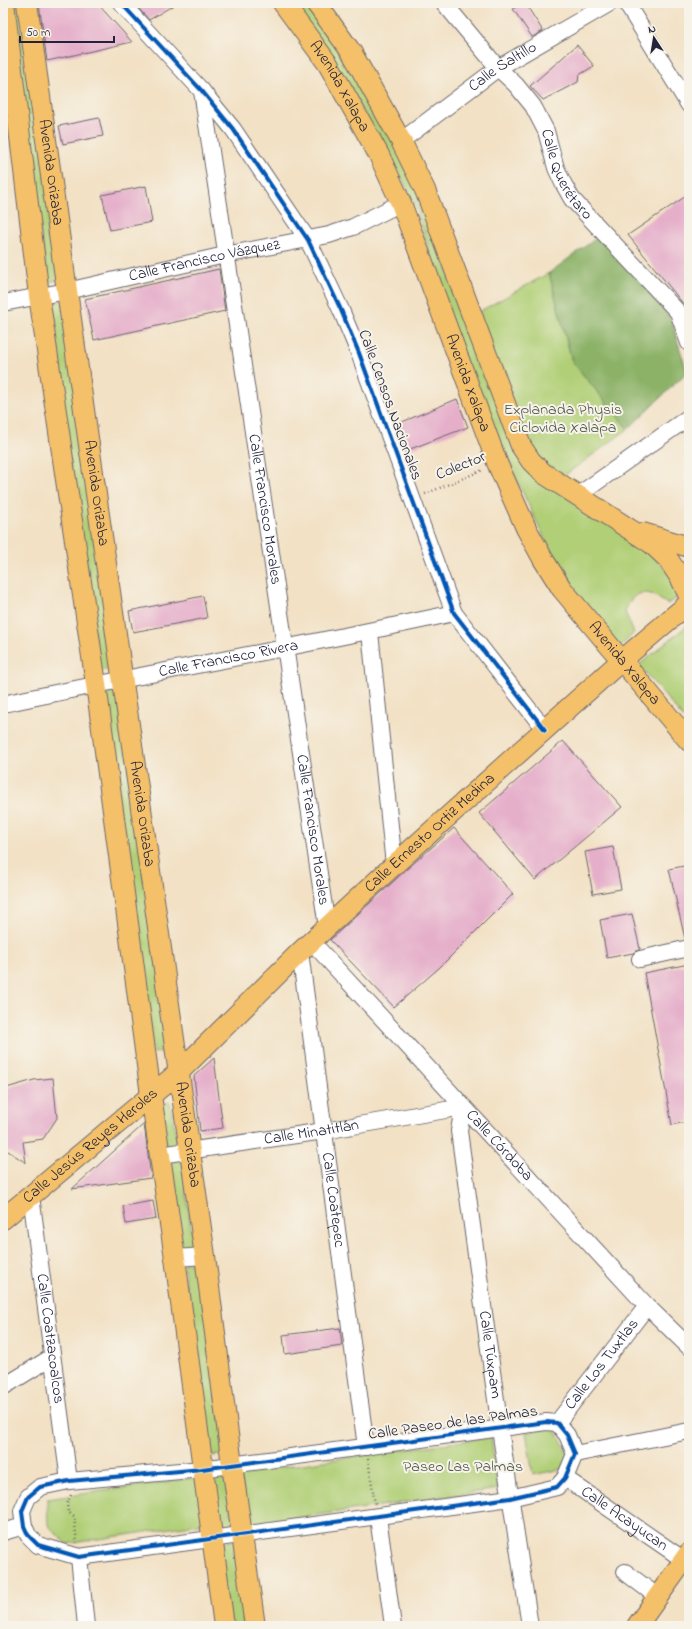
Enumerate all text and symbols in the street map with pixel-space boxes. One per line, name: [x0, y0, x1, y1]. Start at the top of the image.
scale bar: [20, 18, 114, 44]
north arrow: [634, 18, 674, 58]
text: N: [647, 21, 657, 38]
text: 50 m: [26, 24, 50, 42]
street label: Avenida Xalapa: [303, 36, 376, 137]
street label: Calle Saltillo: [463, 36, 542, 98]
street label: Avenida Orizaba: [31, 118, 70, 227]
street label: Calle Querétaro: [534, 126, 598, 226]
street label: Calle Francisco Vázquez: [127, 233, 282, 289]
street label: Calle Censos Nacionales: [352, 326, 428, 484]
street label: Avenida Xalapa: [439, 331, 497, 435]
park label: Explanada Physis Ciclovida Xalapa: [504, 398, 622, 440]
street label: Calle Francisco Morales: [241, 432, 288, 586]
street label: Avenida Orizaba: [76, 439, 115, 548]
street label: Colector: [432, 445, 490, 487]
street label: Avenida Xalapa: [582, 616, 666, 710]
street label: Calle Francisco Rivera: [157, 634, 300, 684]
street label: Calle Francisco Morales: [289, 753, 336, 907]
street label: Avenida Orizaba: [122, 759, 161, 869]
street label: Calle Ernesto Ortiz Medina: [359, 767, 501, 899]
street label: Avenida Orizaba: [168, 1080, 207, 1189]
street label: Calle Jesús Reyes Heroles: [18, 1082, 163, 1210]
street label: Calle Córdoba: [460, 1104, 539, 1187]
street label: Calle Minatitlán: [262, 1113, 361, 1152]
street label: Calle Coatepec: [315, 1151, 351, 1250]
street label: Calle Coatzacoalcos: [29, 1272, 71, 1405]
street label: Calle Túxpam: [472, 1309, 508, 1400]
street label: Calle Los Tuxtlas: [559, 1313, 645, 1415]
street label: Calle Paseo de las Palmas: [367, 1399, 539, 1447]
park label: Paseo Las Palmas: [403, 1455, 523, 1479]
street label: Calle Acayucan: [576, 1480, 673, 1558]

